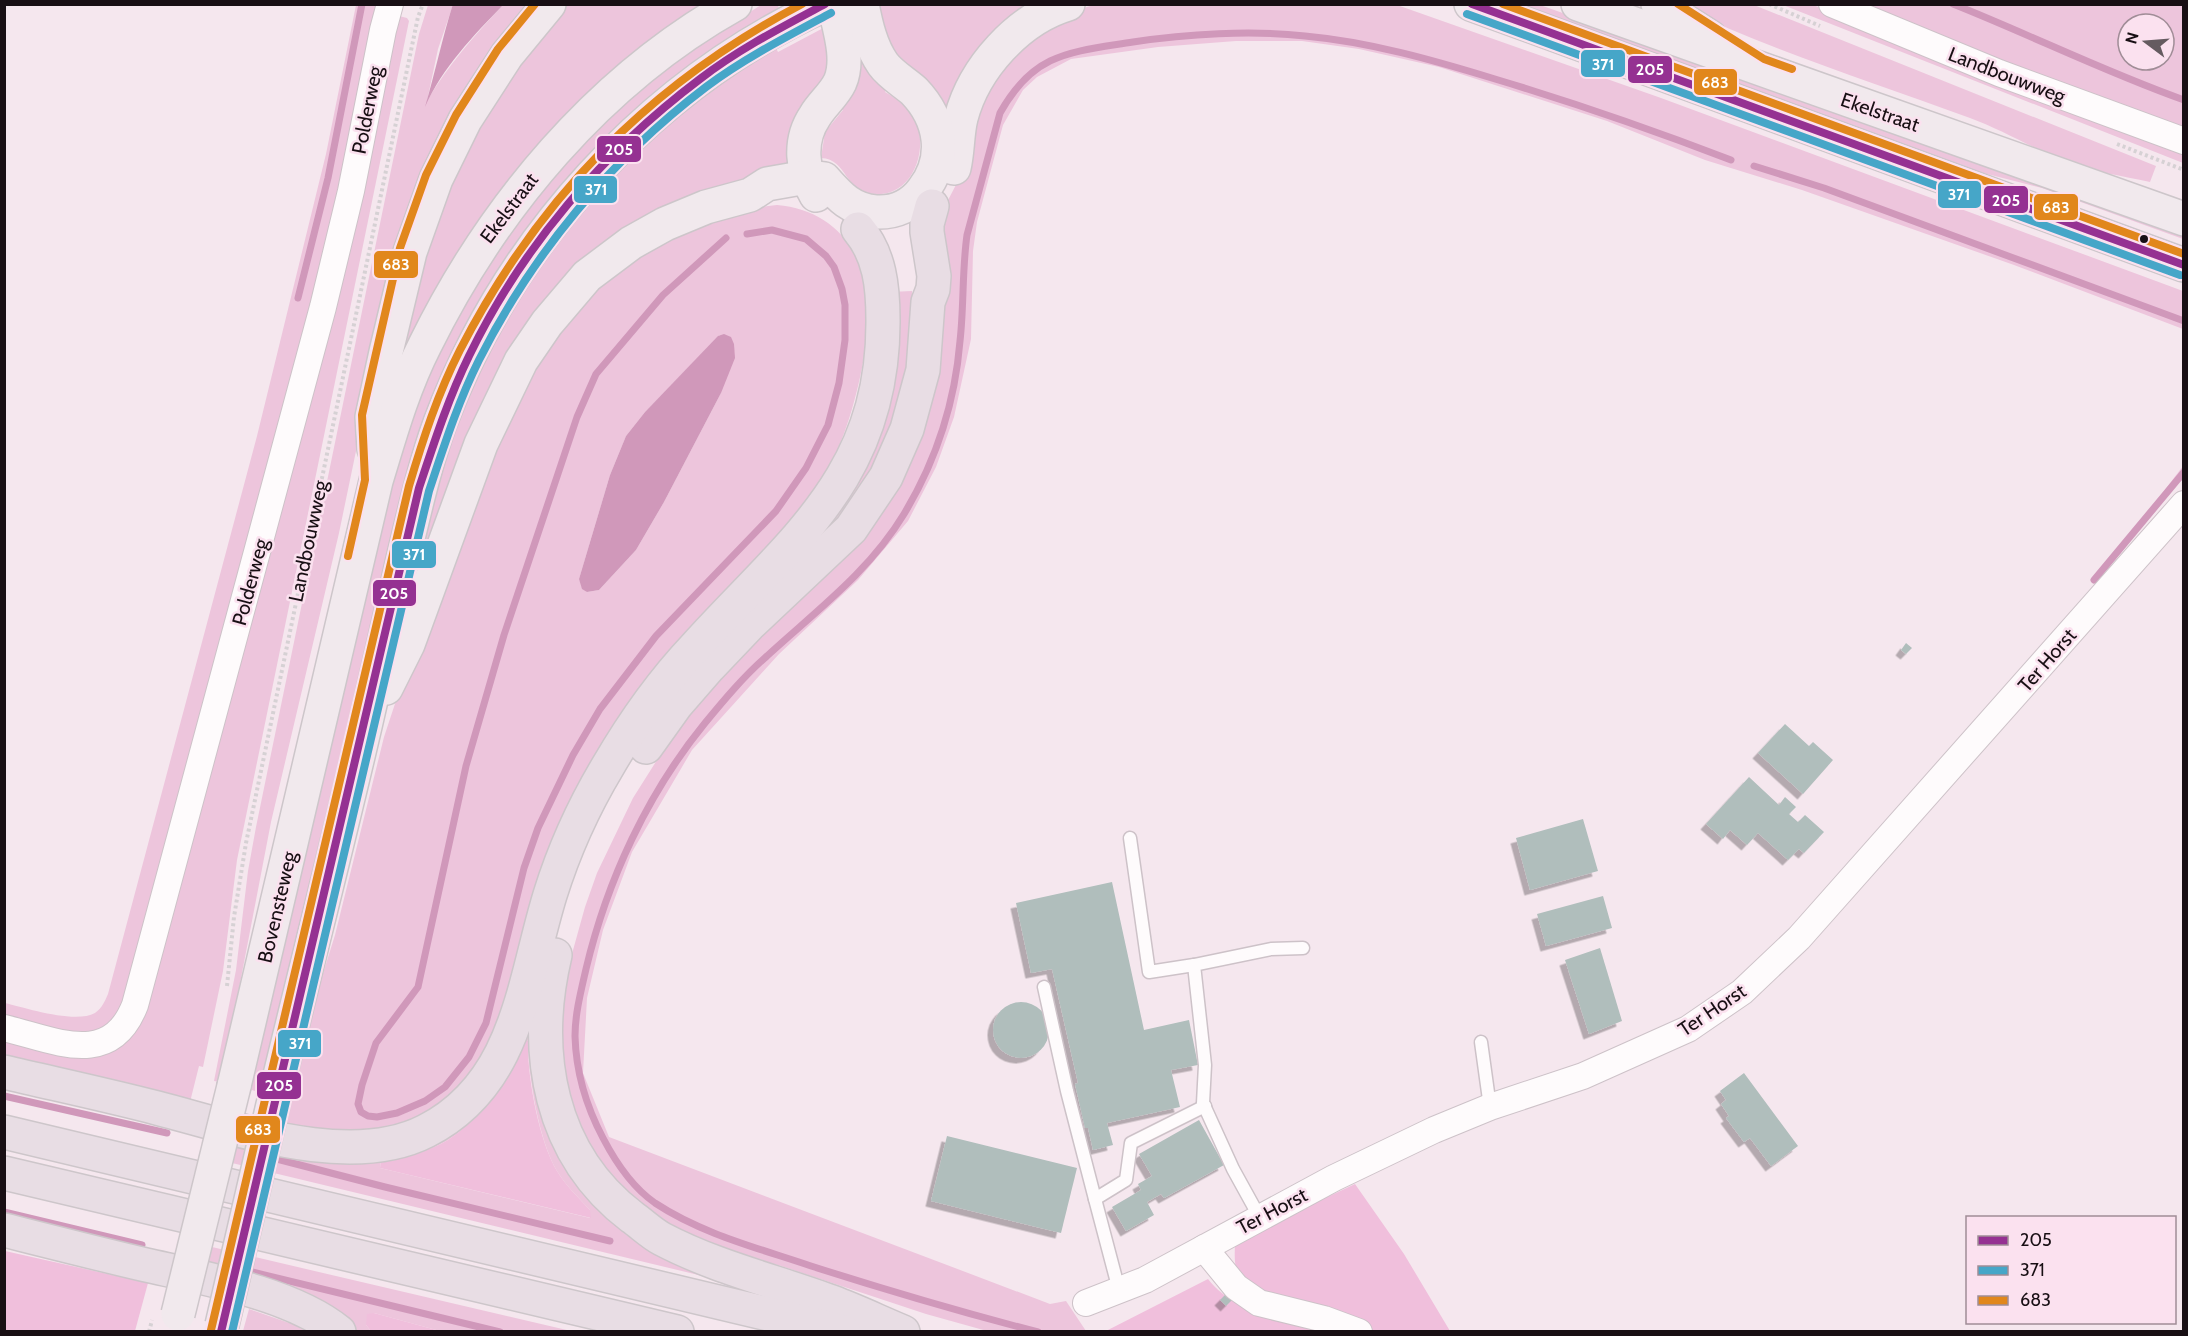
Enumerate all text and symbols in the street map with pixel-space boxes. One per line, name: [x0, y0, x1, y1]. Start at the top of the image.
north arrow: [2116, 12, 2176, 72]
text: N: [2121, 30, 2143, 46]
street label: Landbouwweg: [1945, 42, 2070, 109]
line badge: 371: [1580, 49, 1626, 78]
text: 371: [1592, 55, 1614, 74]
line badge: 205: [1627, 55, 1673, 84]
text: 205: [1636, 60, 1664, 79]
street label: Polderweg: [347, 63, 387, 156]
line badge: 683: [1693, 68, 1738, 96]
text: 683: [1701, 73, 1729, 92]
street label: Ekelstraat: [1838, 87, 1923, 137]
line badge: 205: [596, 135, 642, 163]
text: 205: [605, 140, 633, 159]
street label: Ekelstraat: [475, 168, 543, 248]
line badge: 371: [573, 175, 618, 204]
text: 371: [585, 180, 607, 199]
line badge: 371: [1937, 180, 1982, 209]
text: 371: [1948, 185, 1970, 204]
line badge: 205: [1983, 185, 2029, 214]
text: 205: [1992, 191, 2020, 210]
line badge: 683: [2033, 193, 2079, 221]
text: 683: [2042, 198, 2070, 217]
unlabelled marker: [2138, 233, 2150, 245]
line badge: 683: [373, 250, 419, 279]
text: 683: [382, 255, 410, 274]
street label: Landbouwweg: [283, 477, 333, 604]
street label: Polderweg: [227, 535, 273, 628]
line badge: 371: [391, 540, 437, 569]
text: 371: [403, 545, 425, 564]
line badge: 205: [372, 579, 417, 607]
text: 205: [380, 584, 408, 603]
street label: Ter Horst: [2013, 623, 2081, 697]
street label: Bovensteweg: [253, 848, 302, 965]
street label: Ter Horst: [1674, 979, 1751, 1041]
line badge: 371: [277, 1029, 322, 1058]
text: 371: [289, 1034, 311, 1053]
line badge: 205: [256, 1071, 302, 1100]
text: 205: [265, 1076, 293, 1095]
line badge: 683: [235, 1115, 281, 1144]
text: 683: [244, 1120, 272, 1139]
street label: Ter Horst: [1233, 1182, 1312, 1240]
legend: [1966, 1216, 2176, 1324]
text: 205: [2020, 1229, 2052, 1251]
text: 371: [2020, 1259, 2045, 1281]
text: 683: [2020, 1289, 2051, 1311]

